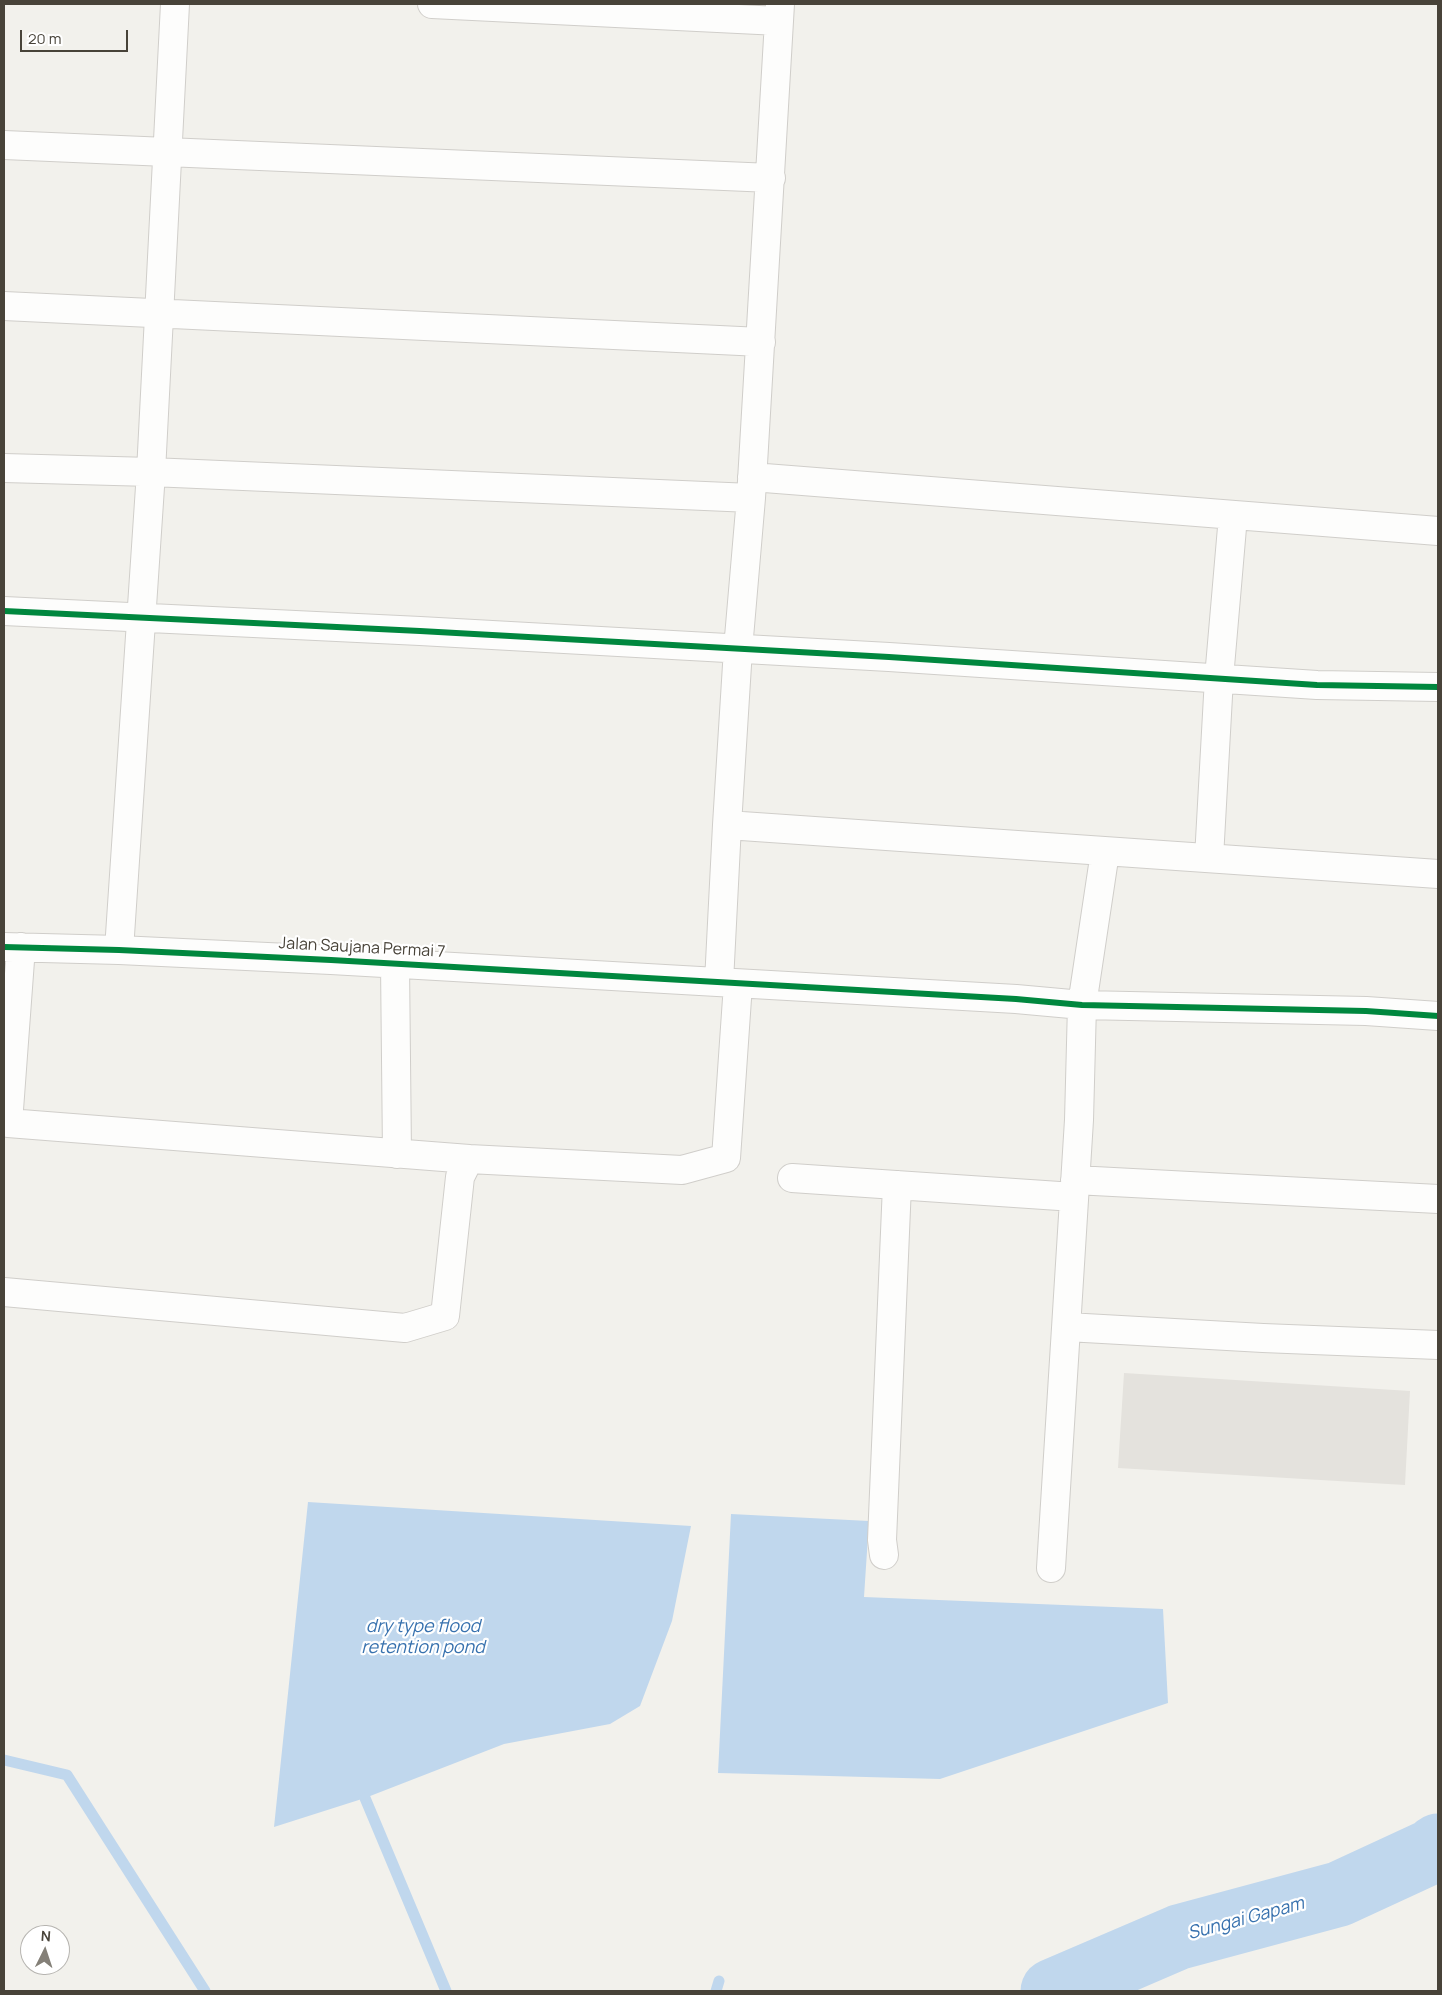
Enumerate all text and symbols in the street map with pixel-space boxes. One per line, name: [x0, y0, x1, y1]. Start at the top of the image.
scale bar: [22, 20, 130, 52]
text: 20 m: [28, 28, 61, 49]
street label: Jalan Saujana Permai 7: [278, 934, 446, 962]
water label: dry type flood retention pond: [361, 1616, 485, 1658]
water label: Sungai Gapam: [1185, 1893, 1307, 1945]
north arrow: [20, 1925, 70, 1975]
text: N: [40, 1926, 52, 1945]

